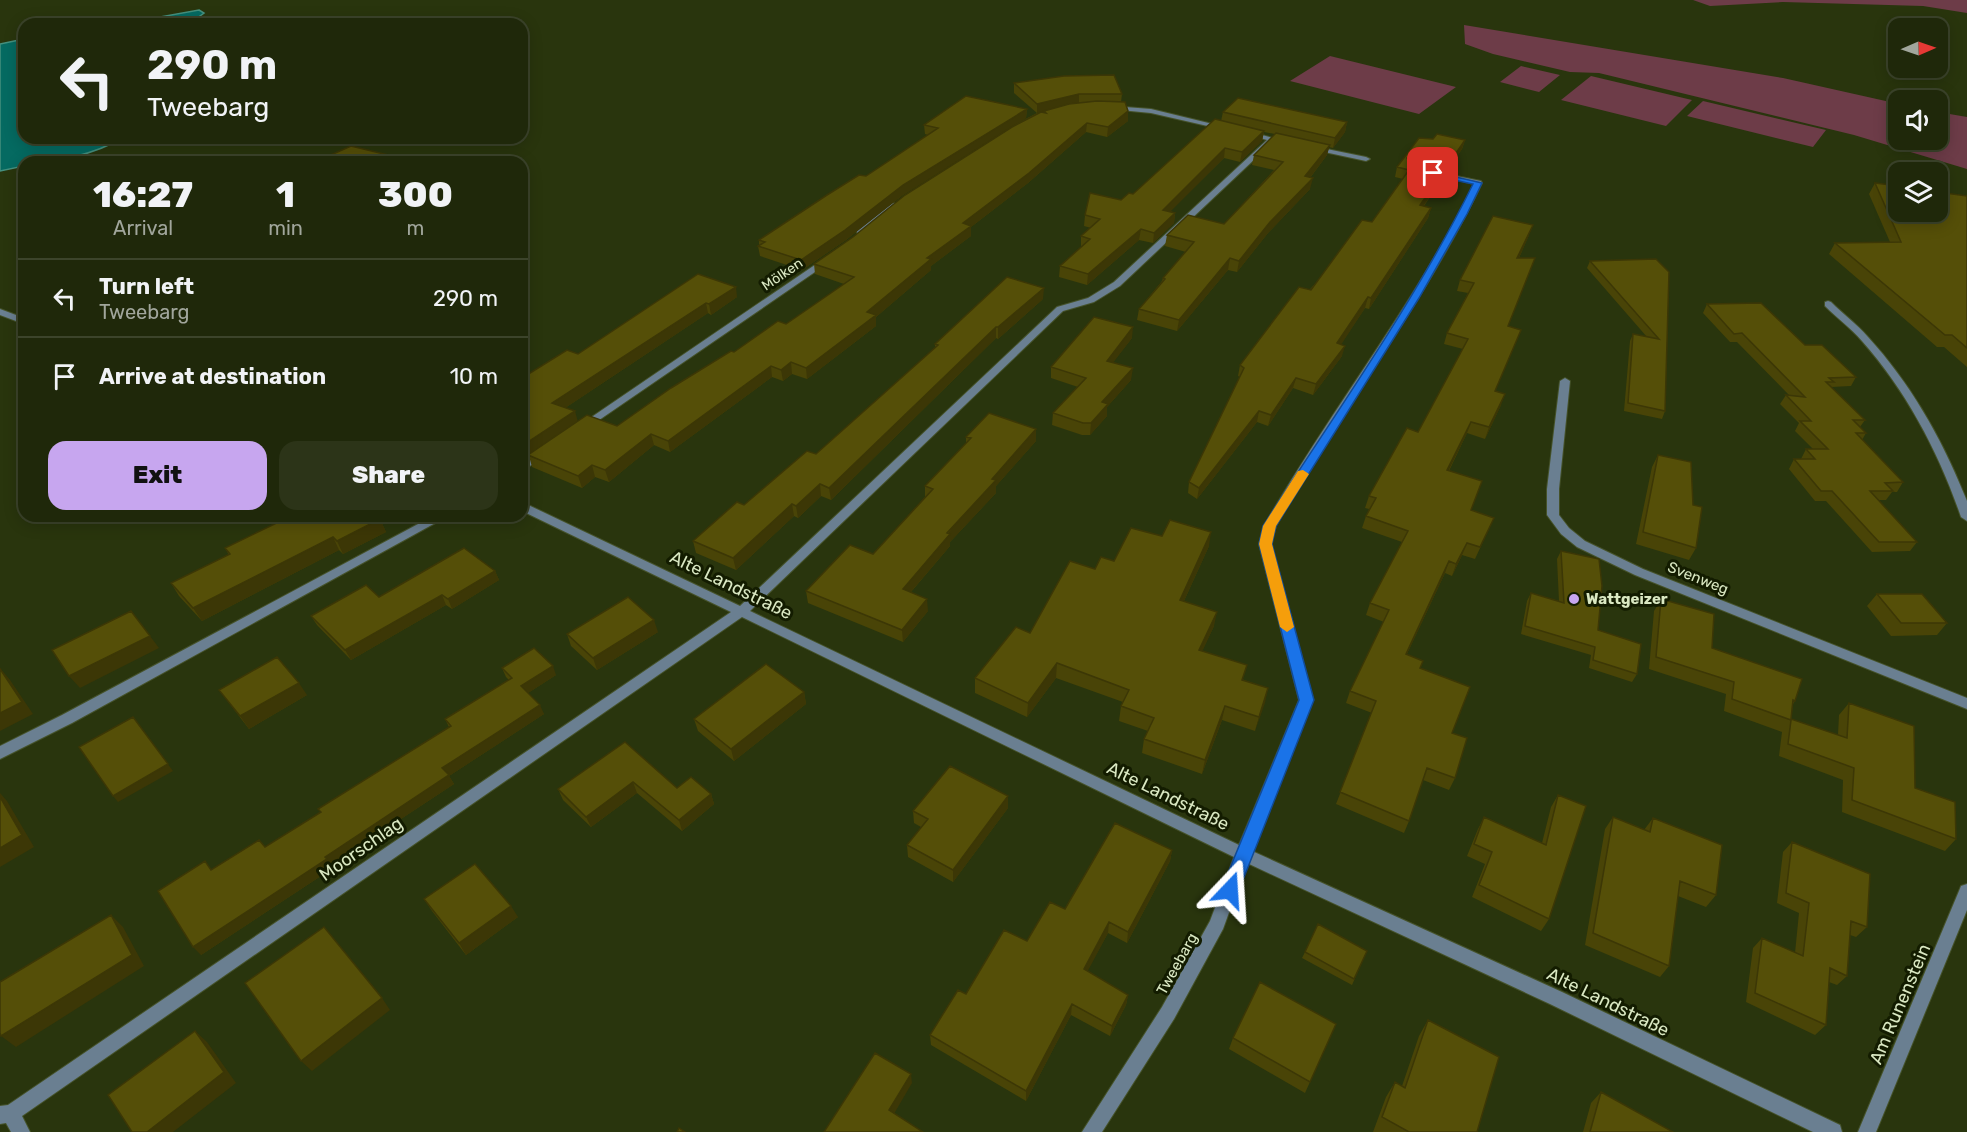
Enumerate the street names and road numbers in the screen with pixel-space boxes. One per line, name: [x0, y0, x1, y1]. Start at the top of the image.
street label: Mölken: [759, 255, 806, 294]
street label: Alte Landstraße: [666, 546, 796, 624]
street label: Svenweg: [1665, 558, 1731, 598]
street label: Alte Landstraße: [1103, 757, 1233, 835]
street label: Moorschlag: [315, 812, 407, 886]
street label: Tweebarg: [1153, 930, 1201, 998]
street label: Am Runenstein: [1865, 941, 1935, 1067]
street label: Alte Landstraße: [1543, 963, 1673, 1041]

